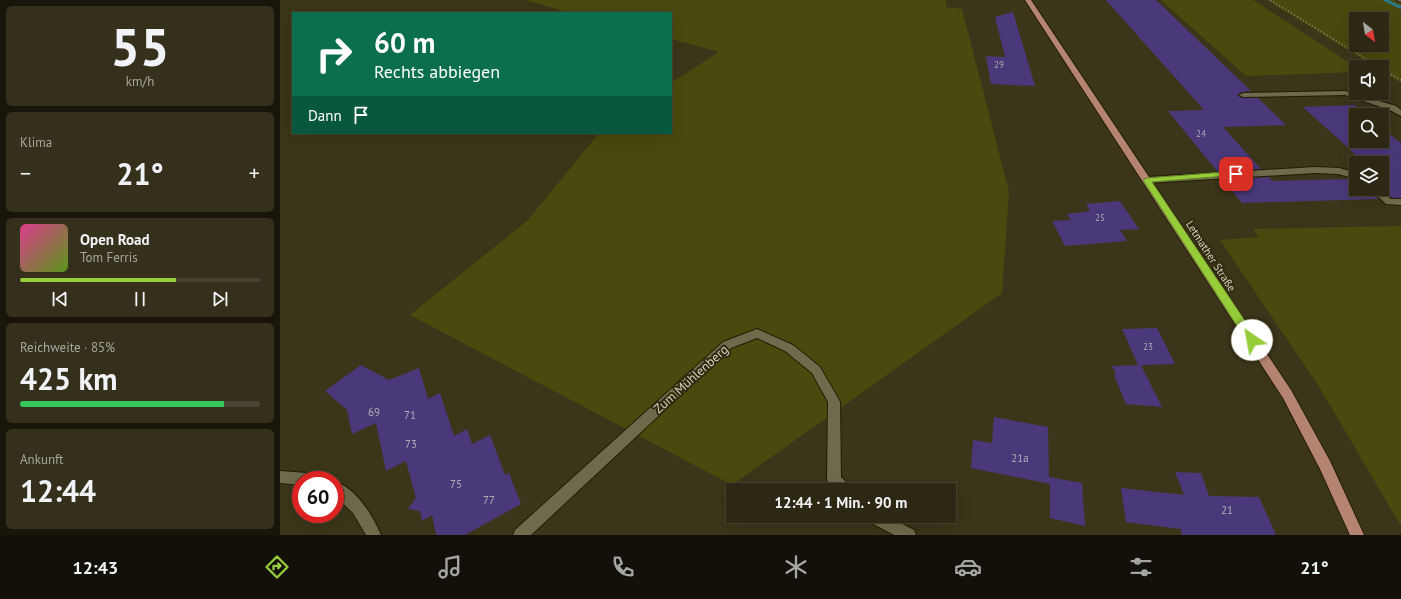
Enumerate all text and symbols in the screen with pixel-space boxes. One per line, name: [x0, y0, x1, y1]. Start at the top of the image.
north arrow: [1349, 12, 1389, 52]
map controls: [1349, 12, 1389, 196]
text: 55: [111, 13, 169, 80]
text: 60 m: [374, 24, 435, 61]
icon: right: [308, 28, 360, 80]
house number: 29: [994, 59, 1004, 70]
text: Rechts abbiegen: [374, 60, 500, 83]
button: sound: [1349, 60, 1389, 100]
text: km/h: [126, 73, 154, 90]
icon: arrive: [350, 104, 372, 126]
text: Dann: [308, 106, 342, 125]
button: search: [1349, 108, 1389, 148]
house number: 24: [1196, 128, 1206, 139]
text: Klima: [20, 134, 52, 151]
text: 21°: [116, 154, 164, 193]
button: layers: [1349, 156, 1389, 196]
pin: [1219, 157, 1253, 191]
text: −: [20, 159, 31, 187]
text: +: [249, 159, 260, 187]
icon: arrive: [1225, 163, 1247, 185]
house number: 25: [1095, 212, 1105, 223]
street label: Letmather Straße: [1183, 218, 1239, 294]
text: Open Road: [80, 230, 150, 249]
text: Tom Ferris: [80, 249, 138, 266]
icon: previous: [49, 288, 71, 310]
icon: pause: [129, 288, 151, 310]
icon: next: [209, 288, 231, 310]
position arrow: [1231, 319, 1273, 361]
text: Reichweite · 85%: [20, 339, 115, 356]
street label: Zum Mühlenberg: [650, 341, 732, 417]
house number: 23: [1143, 341, 1153, 352]
text: 425 km: [20, 359, 118, 398]
house number: 69: [368, 405, 380, 419]
house number: 71: [404, 408, 416, 422]
house number: 73: [405, 437, 417, 451]
text: Ankunft: [20, 451, 63, 468]
house number: 21a: [1011, 451, 1029, 465]
text: 12:44: [20, 471, 96, 510]
speed limit sign: 60: [292, 471, 344, 523]
house number: 75: [450, 477, 462, 491]
house number: 77: [483, 493, 495, 507]
text: 12:44 · 1 Min. · 90 m: [775, 493, 907, 512]
house number: 21: [1221, 503, 1233, 517]
icon: directions: [263, 553, 291, 581]
icon: music: [436, 553, 464, 581]
icon: phone: [609, 553, 637, 581]
icon: climate: [782, 553, 810, 581]
icon: car: [954, 553, 982, 581]
icon: filters: [1127, 553, 1155, 581]
text: 12:43: [72, 556, 118, 579]
text: 21°: [1300, 556, 1329, 579]

